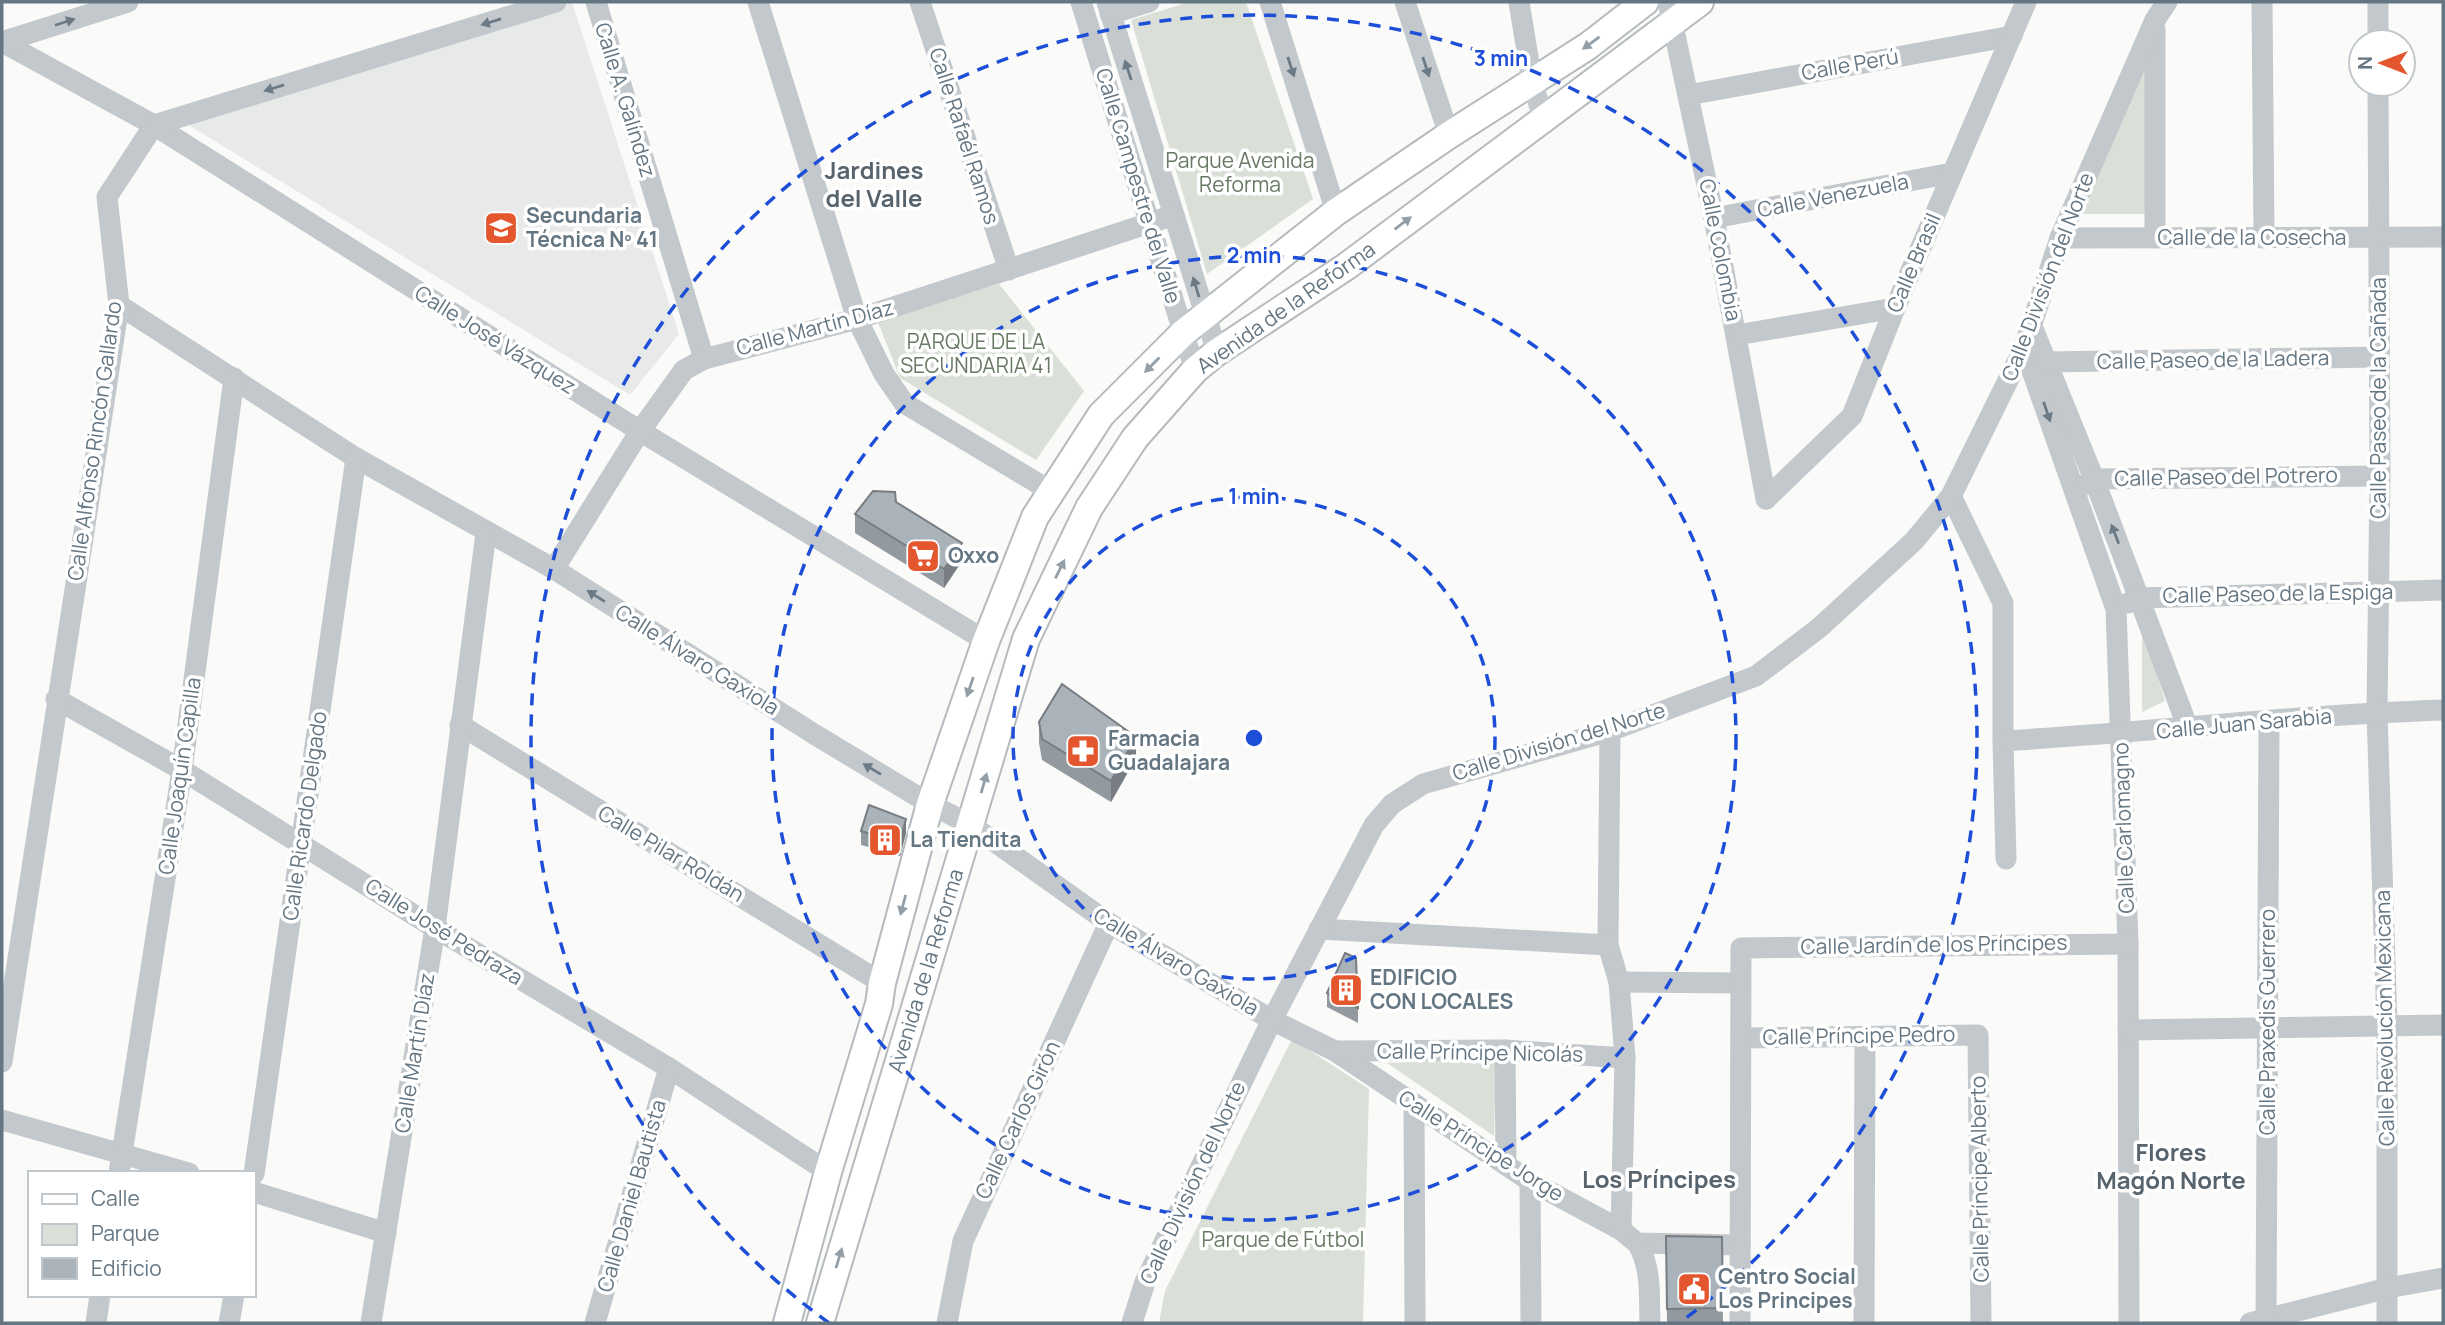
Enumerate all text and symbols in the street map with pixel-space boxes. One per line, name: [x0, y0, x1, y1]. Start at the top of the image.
one-way arrow: [55, 16, 76, 27]
one-way arrow: [480, 17, 501, 27]
street label: Calle A. Galíndez: [589, 19, 663, 180]
north arrow: [2347, 28, 2417, 98]
one-way arrow: [1582, 36, 1600, 50]
street label: Calle Perú: [1799, 42, 1900, 86]
street label: Calle Rafaél Ramos: [923, 44, 1007, 228]
text: 3 min: [1474, 44, 1528, 72]
one-way arrow: [1286, 56, 1296, 77]
one-way arrow: [1421, 56, 1432, 77]
text: N: [2352, 56, 2378, 70]
one-way arrow: [1122, 59, 1133, 80]
street label: Calle Campestre del Valle: [1090, 65, 1188, 307]
one-way arrow: [263, 84, 284, 94]
park label: Parque Avenida Reforma: [1166, 146, 1314, 198]
district label: Jardines del Valle: [825, 153, 923, 214]
street label: Calle Venezuela: [1755, 167, 1911, 223]
street label: Calle División del Norte: [1994, 168, 2100, 385]
street label: Calle Colombia: [1693, 176, 1749, 323]
place label: Secundaria Técnica Nº 41: [526, 201, 658, 253]
school or university icon: Secundaria Técnica Nº 41: [482, 209, 520, 247]
street label: Calle Brasil: [1880, 209, 1947, 317]
one-way arrow: [1394, 216, 1412, 231]
street label: Calle de la Cosecha: [2157, 223, 2347, 251]
street label: Avenida de la Reforma: [1191, 235, 1380, 379]
text: 2 min: [1227, 241, 1281, 269]
one-way arrow: [1191, 276, 1201, 297]
street label: Calle Paseo de la Cañada: [2364, 277, 2392, 519]
street label: Calle José Vázquez: [410, 278, 581, 400]
street label: Calle Martín Díaz: [733, 293, 896, 361]
street label: Calle Alfonso Rincón Gallardo: [61, 299, 127, 582]
park label: PARQUE DE LA SECUNDARIA 41: [900, 327, 1052, 379]
street label: Calle Paseo de la Ladera: [2097, 343, 2329, 375]
one-way arrow: [1143, 357, 1160, 374]
one-way arrow: [2042, 402, 2053, 423]
street label: Calle Paseo del Potrero: [2114, 460, 2338, 492]
text: 1 min: [1228, 482, 1280, 510]
one-way arrow: [2109, 523, 2120, 544]
supermarket icon: Oxxo: [904, 537, 942, 575]
place label: Oxxo: [948, 541, 999, 569]
one-way arrow: [1054, 559, 1066, 579]
street label: Calle Paseo de la Espiga: [2162, 577, 2394, 609]
one-way arrow: [587, 589, 606, 602]
street label: Calle Álvaro Gaxiola: [610, 597, 785, 721]
street label: Calle Joaquín Capilla: [151, 675, 207, 876]
one-way arrow: [965, 677, 975, 698]
street label: Calle División del Norte: [1449, 695, 1668, 787]
street label: Calle Juan Sarabia: [2155, 701, 2333, 745]
street label: Calle Ricardo Delgado: [275, 709, 333, 922]
place label: Farmacia Guadalajara: [1108, 724, 1230, 776]
centre of rings: [1242, 726, 1266, 750]
pharmacy icon: Farmacia Guadalajara: [1064, 732, 1102, 770]
street label: Calle Carlomagno: [2106, 742, 2140, 914]
one-way arrow: [863, 762, 882, 775]
one-way arrow: [980, 772, 990, 793]
street label: Calle Pilar Roldán: [593, 798, 750, 908]
building icon: La Tiendita: [866, 821, 904, 859]
place label: La Tiendita: [910, 825, 1021, 853]
street label: Avenida de la Reforma: [881, 865, 969, 1076]
street label: Calle José Pedraza: [360, 871, 529, 991]
street label: Calle Revolución Mexicana: [2368, 890, 2400, 1146]
one-way arrow: [897, 894, 908, 916]
street label: Calle Álvaro Gaxiola: [1089, 901, 1264, 1022]
street label: Calle Praxedis Guerrero: [2253, 909, 2281, 1135]
street label: Calle Jardín de los Príncipes: [1800, 928, 2068, 960]
place label: EDIFICIO CON LOCALES: [1370, 963, 1513, 1015]
street label: Calle Martín Díaz: [388, 971, 440, 1135]
building icon: EDIFICIO CON LOCALES: [1327, 971, 1365, 1009]
street label: Calle Príncipe Pedro: [1762, 1019, 1956, 1051]
street label: Calle Carlos Girón: [968, 1036, 1066, 1203]
street label: Calle Príncipe Nicolás: [1377, 1036, 1583, 1068]
street label: Calle División del Norte: [1133, 1076, 1251, 1289]
street label: Calle Príncipe Alberto: [1963, 1076, 1995, 1283]
street label: Calle Príncipe Jorge: [1394, 1083, 1569, 1207]
street label: Calle Daniel Bautista: [590, 1096, 672, 1295]
district label: Flores Magón Norte: [2096, 1135, 2246, 1196]
district label: Los Príncipes: [1582, 1162, 1736, 1195]
legend: [28, 1171, 256, 1297]
text: Calle: [91, 1184, 140, 1212]
text: Parque: [91, 1219, 160, 1247]
park label: Parque de Fútbol: [1202, 1225, 1364, 1253]
one-way arrow: [835, 1247, 845, 1268]
text: Edificio: [91, 1254, 162, 1282]
place label: Centro Social Los Principes: [1718, 1262, 1856, 1314]
public building icon: Centro Social Los Principes: [1675, 1270, 1713, 1308]

